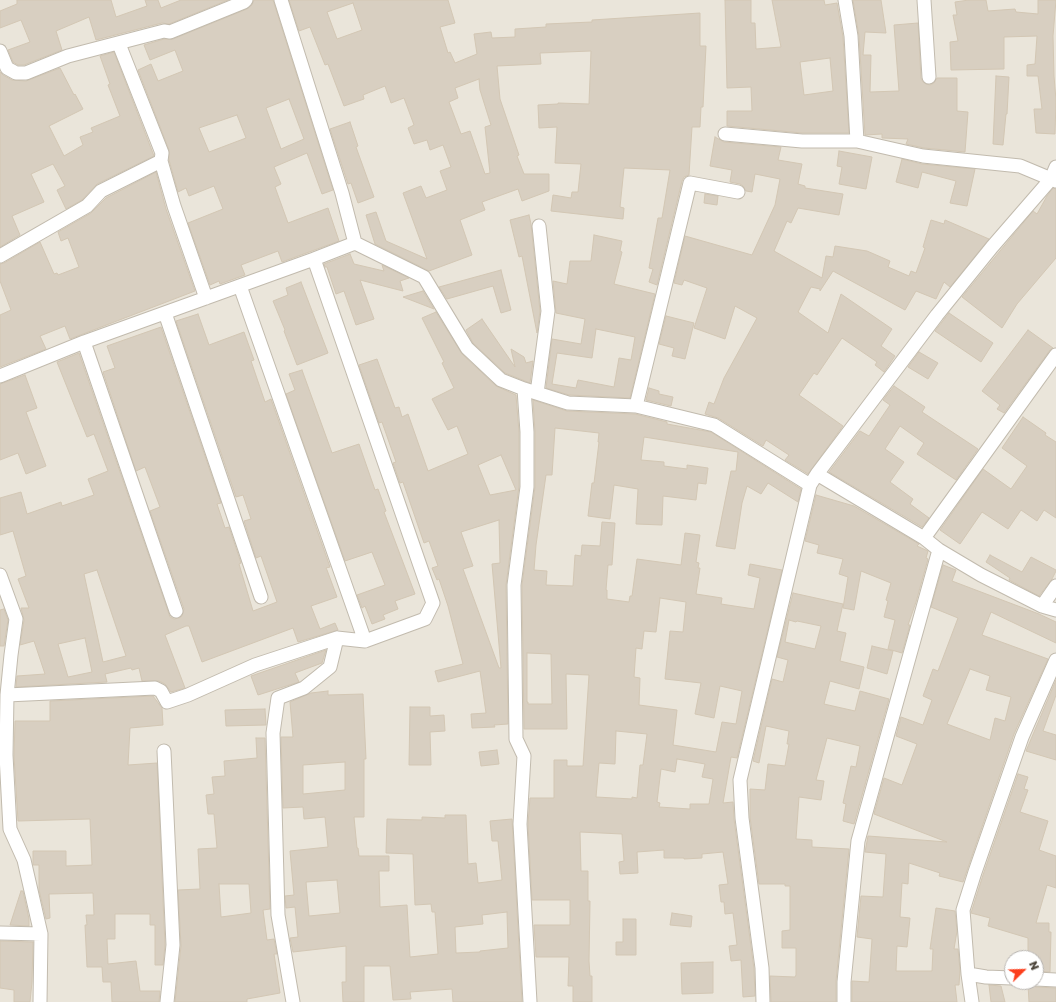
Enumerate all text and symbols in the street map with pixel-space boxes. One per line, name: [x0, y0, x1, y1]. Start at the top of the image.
north arrow: [1004, 950, 1044, 990]
text: N: [1027, 959, 1042, 972]

